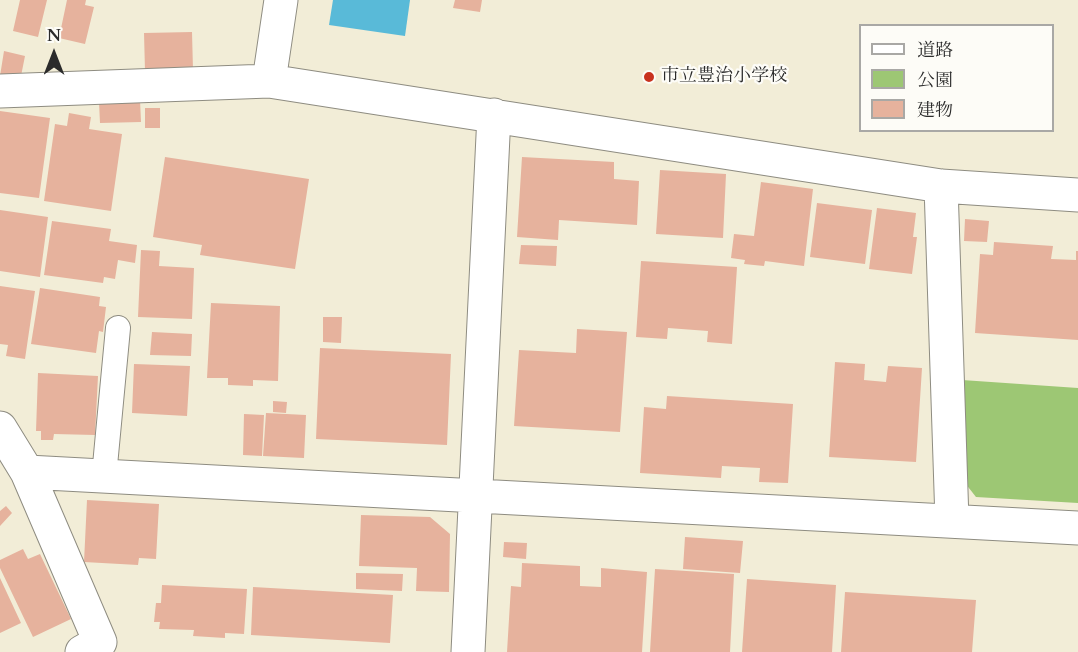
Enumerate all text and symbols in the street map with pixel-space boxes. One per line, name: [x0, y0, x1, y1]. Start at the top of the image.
north arrow: [24, 24, 84, 84]
legend: [859, 24, 1054, 132]
text: N: [47, 25, 61, 47]
text: 道路: [917, 38, 953, 63]
place label: 市立豊治小学校: [661, 66, 787, 88]
text: 公園: [917, 68, 953, 93]
marker: 市立豊治小学校: [642, 70, 656, 84]
text: 建物: [917, 98, 953, 123]

